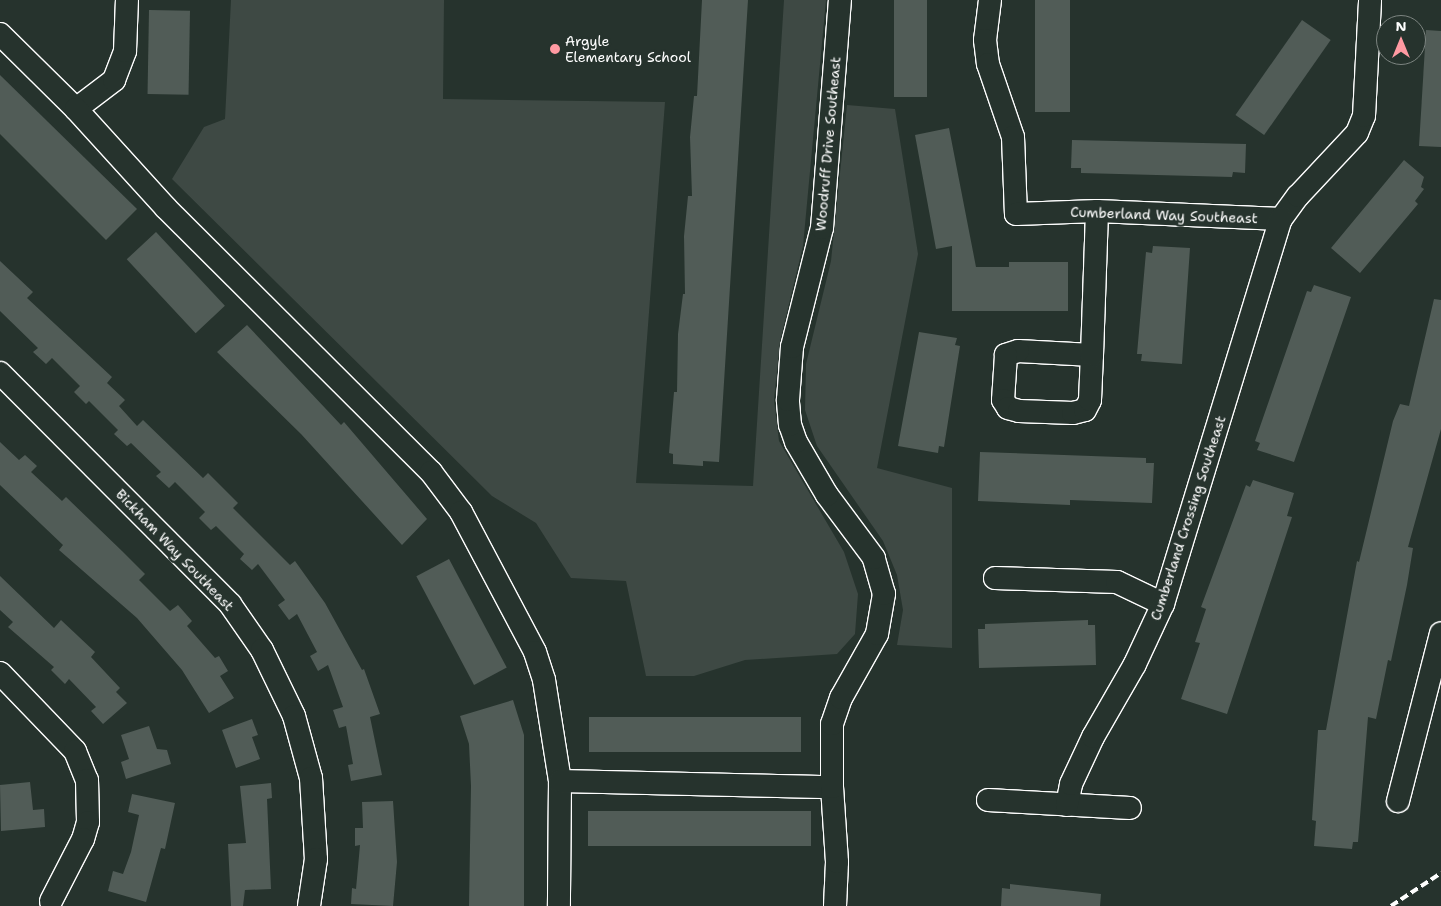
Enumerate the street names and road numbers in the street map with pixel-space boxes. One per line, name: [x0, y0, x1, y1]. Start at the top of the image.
street label: Woodruff Drive Southeast: [812, 56, 844, 232]
street label: Cumberland Way Southeast: [1070, 203, 1258, 227]
street label: Cumberland Crossing Southeast: [1147, 413, 1229, 623]
street label: Bickham Way Southeast: [112, 486, 238, 614]

